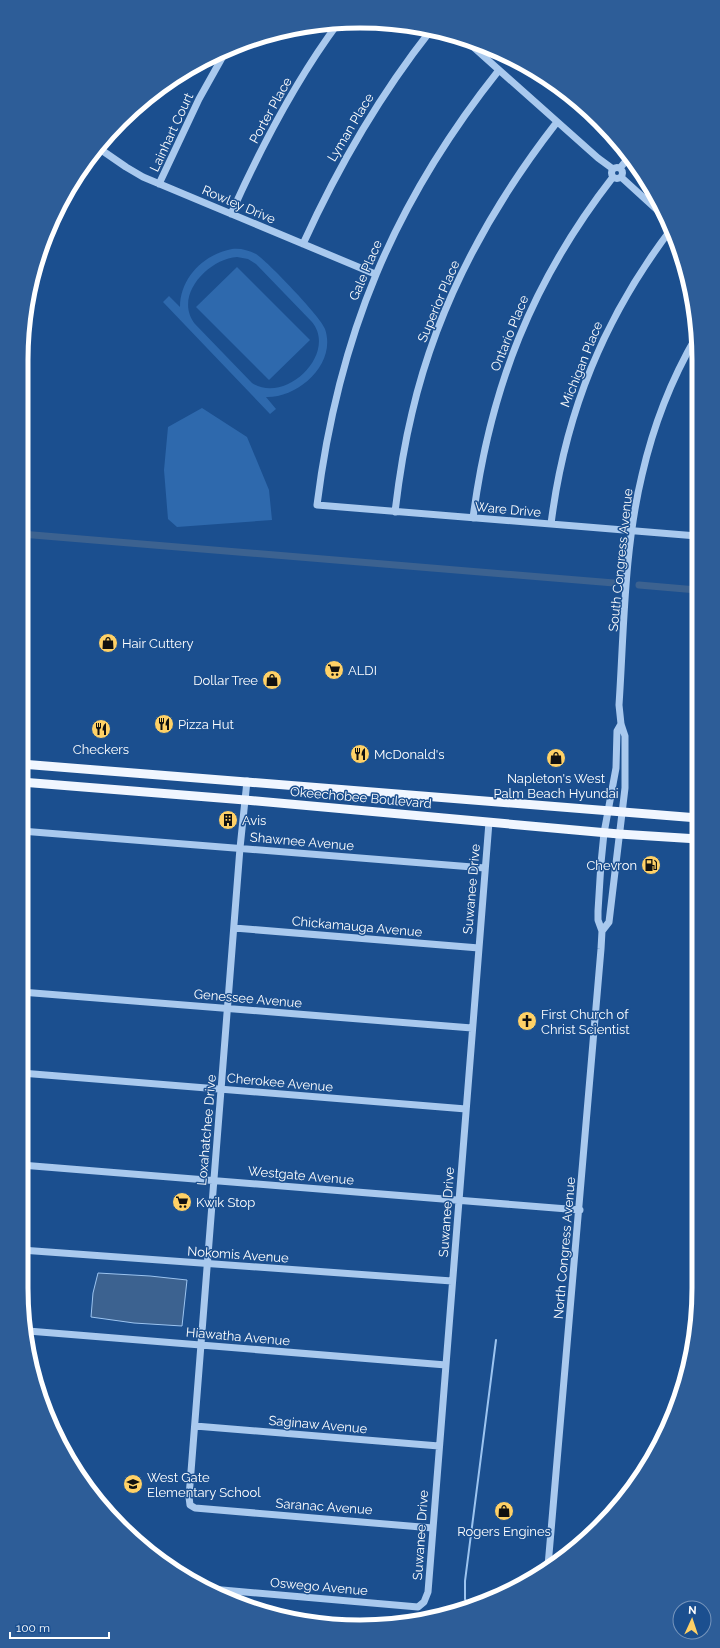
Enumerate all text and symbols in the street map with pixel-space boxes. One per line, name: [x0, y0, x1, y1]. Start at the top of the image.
street label: Porter Place: [246, 74, 295, 146]
street label: Lainhart Court: [147, 90, 197, 174]
street label: Lyman Place: [324, 90, 377, 164]
street label: Rowley Drive: [200, 182, 278, 227]
street label: Gale Place: [346, 237, 385, 303]
street label: Superior Place: [414, 258, 463, 344]
street label: Ontario Place: [487, 293, 532, 373]
street label: Michigan Place: [557, 319, 606, 409]
street label: South Congress Avenue: [606, 487, 636, 632]
street label: Ware Drive: [474, 499, 542, 520]
shop icon: Hair Cuttery: [97, 632, 119, 654]
place label: Hair Cuttery: [122, 636, 194, 651]
supermarket icon: ALDI: [323, 659, 345, 681]
place label: ALDI: [348, 663, 377, 678]
shop icon: Dollar Tree: [261, 669, 283, 691]
place label: Dollar Tree: [193, 673, 258, 688]
restaurant icon: Pizza Hut: [153, 713, 175, 735]
place label: Pizza Hut: [178, 717, 234, 732]
restaurant icon: Checkers: [90, 718, 112, 740]
place label: Checkers: [73, 742, 129, 757]
restaurant icon: McDonald's: [349, 743, 371, 765]
place label: McDonald's: [374, 747, 444, 762]
shop icon: Napleton's West Palm Beach Hyundai: [545, 747, 567, 769]
place label: Napleton's West Palm Beach Hyundai: [493, 771, 619, 801]
street label: Okeechobee Boulevard: [290, 784, 432, 811]
building icon: Avis: [217, 809, 239, 831]
place label: Avis: [242, 813, 266, 828]
street label: Shawnee Avenue: [249, 829, 355, 854]
street label: Suwanee Drive: [460, 843, 483, 935]
fuel station icon: Chevron: [640, 854, 662, 876]
place label: Chevron: [586, 858, 637, 873]
street label: Chickamauga Avenue: [291, 913, 423, 940]
street label: Genessee Avenue: [193, 986, 303, 1011]
place label: First Church of Christ Scientist: [541, 1007, 630, 1037]
church icon: First Church of Christ Scientist: [516, 1010, 538, 1032]
street label: Cherokee Avenue: [226, 1070, 334, 1095]
street label: Loxahatchee Drive: [194, 1073, 219, 1186]
street label: Westgate Avenue: [247, 1163, 355, 1188]
street label: Suwanee Drive: [436, 1166, 457, 1258]
street label: North Congress Avenue: [551, 1176, 578, 1320]
supermarket icon: Kwik Stop: [171, 1191, 193, 1213]
place label: Kwik Stop: [196, 1195, 255, 1210]
street label: Nokomis Avenue: [187, 1243, 289, 1266]
street label: Hiawatha Avenue: [185, 1324, 291, 1349]
street label: Saginaw Avenue: [268, 1413, 368, 1436]
place label: West Gate Elementary School: [147, 1470, 261, 1500]
school or university icon: West Gate Elementary School: [122, 1473, 144, 1495]
street label: Suwanee Drive: [410, 1489, 431, 1581]
street label: Saranac Avenue: [275, 1496, 373, 1517]
shop icon: Rogers Engines: [493, 1500, 515, 1522]
place label: Rogers Engines: [457, 1524, 551, 1539]
street label: Oswego Avenue: [269, 1575, 369, 1598]
north arrow: [672, 1600, 712, 1640]
text: N: [688, 1604, 697, 1617]
scale bar: [10, 1614, 109, 1640]
text: 100 m: [16, 1621, 50, 1635]

